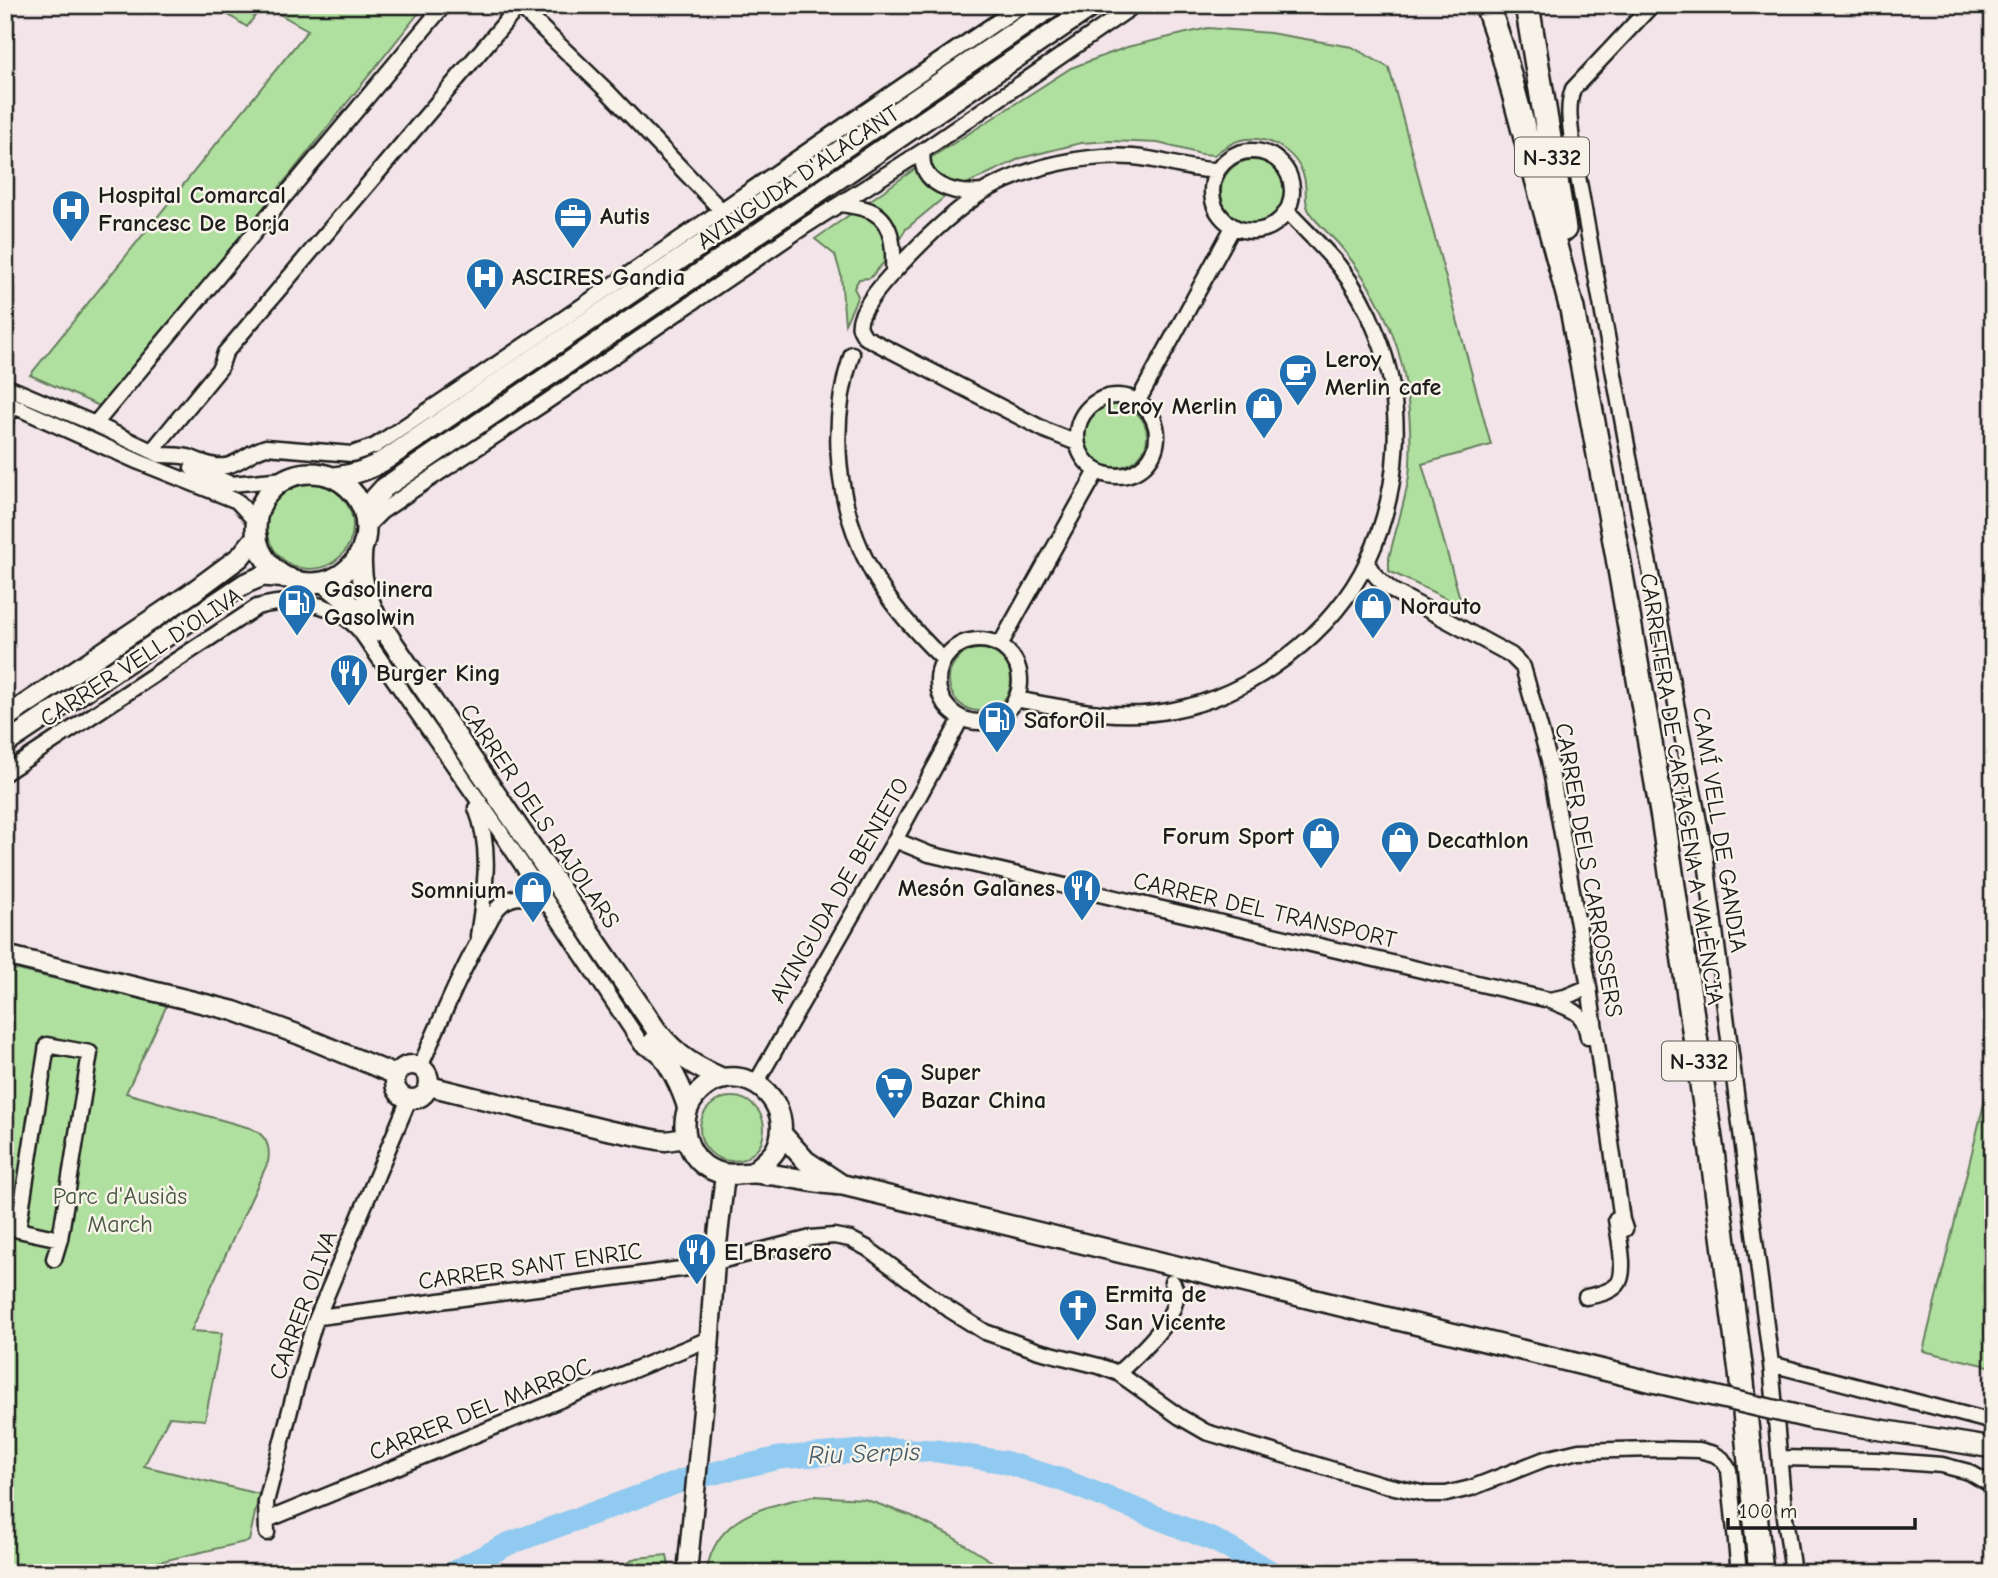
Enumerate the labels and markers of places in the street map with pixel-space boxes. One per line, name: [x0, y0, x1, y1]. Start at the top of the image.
place label: Hospital Comarcal Francesc De Borja: [98, 181, 290, 237]
hospital icon: Hospital Comarcal Francesc De Borja: [50, 188, 92, 243]
office icon: Autis: [552, 195, 594, 250]
place label: Autis: [600, 202, 650, 230]
hospital icon: ASCIRES Gandia: [464, 256, 506, 311]
place label: ASCIRES Gandia: [512, 263, 685, 291]
place label: Leroy Merlin cafe: [1325, 345, 1442, 401]
cafe icon: Leroy Merlin cafe: [1277, 352, 1319, 407]
shop icon: Leroy Merlin: [1243, 385, 1285, 440]
place label: Leroy Merlin: [1107, 392, 1237, 420]
place label: Gasolinera Gasolwin: [324, 575, 433, 631]
fuel station icon: Gasolinera Gasolwin: [276, 582, 318, 637]
shop icon: Norauto: [1352, 585, 1394, 640]
place label: Norauto: [1400, 592, 1481, 620]
restaurant icon: Burger King: [328, 652, 370, 707]
place label: Burger King: [376, 659, 501, 687]
fuel station icon: SaforOil: [976, 699, 1018, 754]
place label: SaforOil: [1024, 706, 1105, 734]
shop icon: Forum Sport: [1300, 815, 1342, 870]
shop icon: Decathlon: [1379, 819, 1421, 874]
place label: Forum Sport: [1162, 822, 1295, 850]
place label: Decathlon: [1427, 826, 1529, 854]
restaurant icon: Mesón Galanes: [1061, 867, 1103, 922]
shop icon: Somnium: [512, 869, 554, 924]
place label: Mesón Galanes: [898, 874, 1055, 902]
place label: Somnium: [411, 876, 506, 904]
place label: Super Bazar China: [921, 1058, 1046, 1114]
supermarket icon: Super Bazar China: [873, 1065, 915, 1120]
restaurant icon: El Brasero: [676, 1231, 718, 1286]
place label: El Brasero: [724, 1238, 832, 1266]
place label: Ermita de San Vicente: [1105, 1280, 1226, 1336]
church icon: Ermita de San Vicente: [1057, 1287, 1099, 1342]

